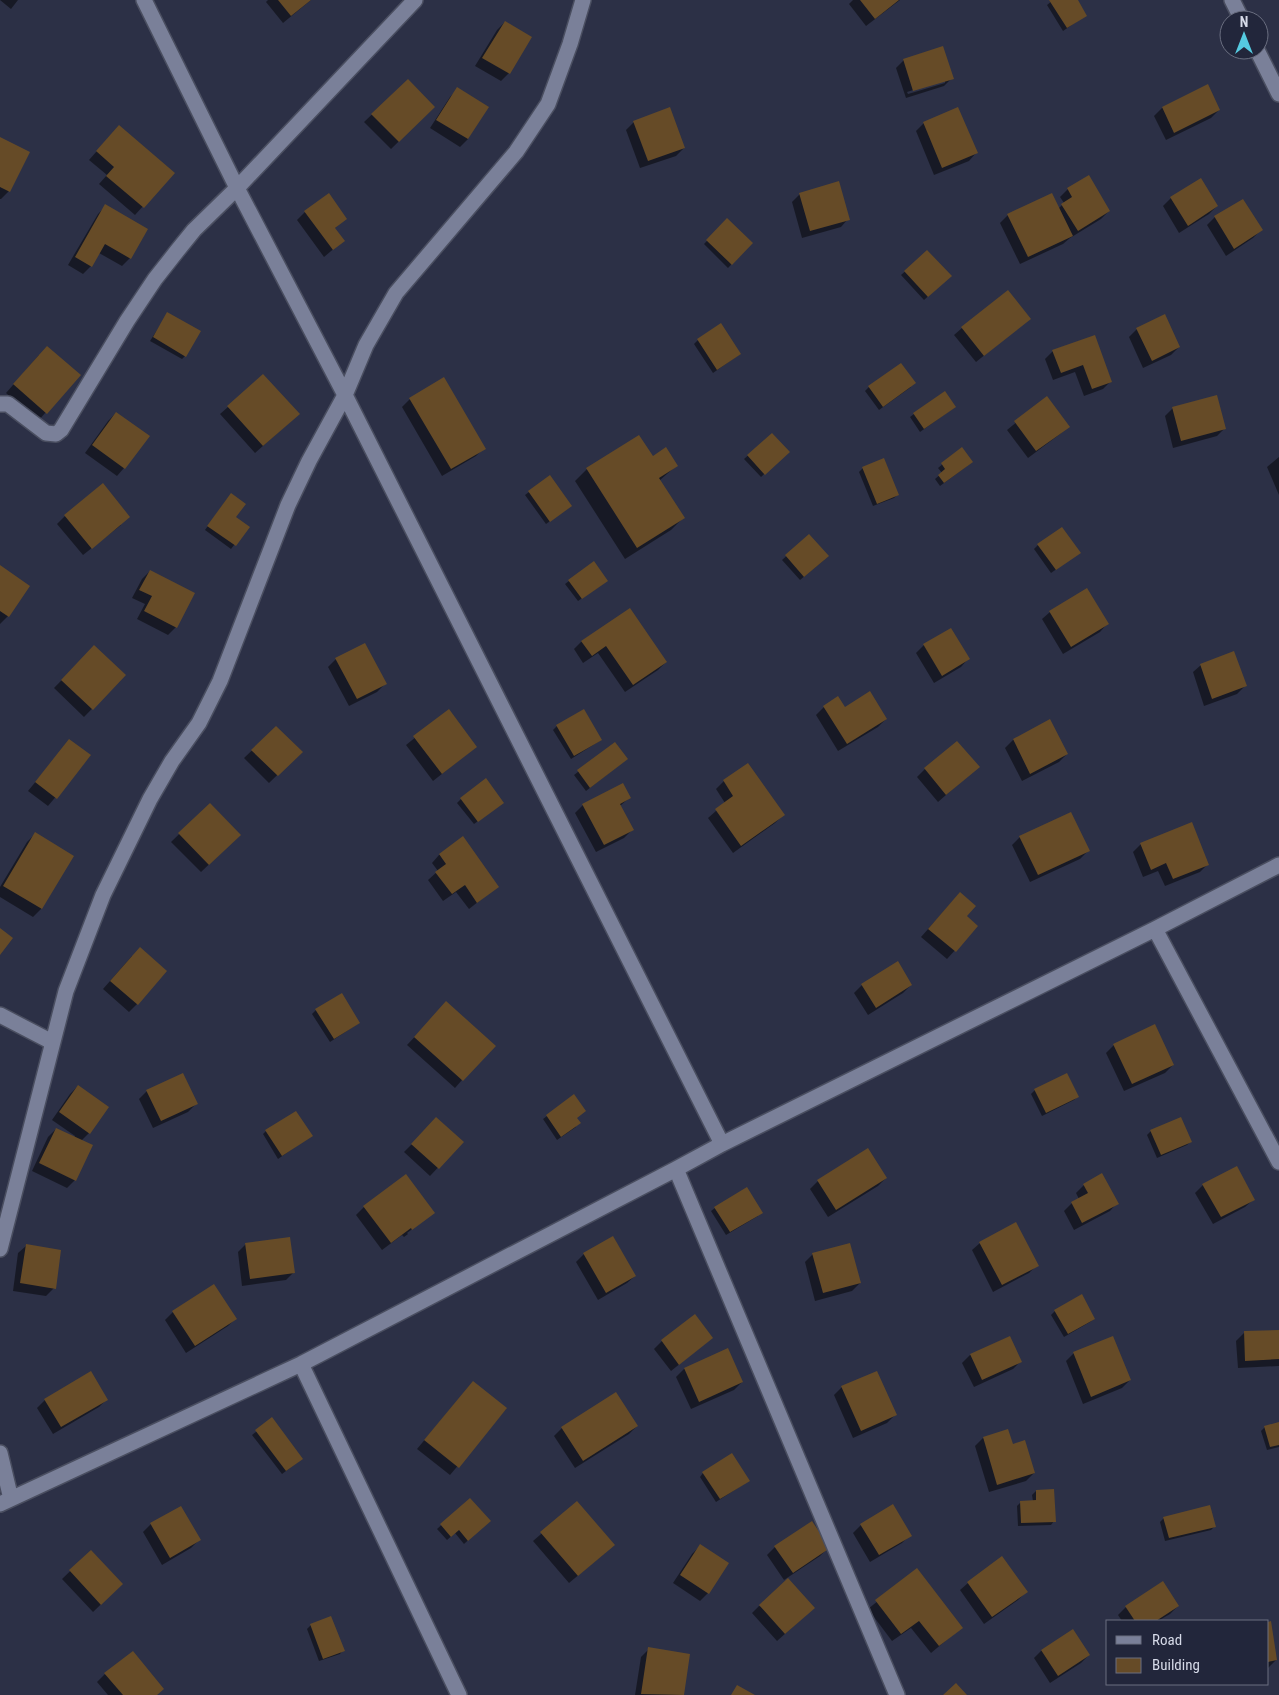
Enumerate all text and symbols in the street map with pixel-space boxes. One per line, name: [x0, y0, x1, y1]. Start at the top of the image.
north arrow: [1219, 10, 1269, 60]
text: N: [1240, 14, 1248, 30]
legend: [1106, 1620, 1269, 1685]
text: Road: [1152, 1631, 1182, 1649]
text: Building: [1152, 1656, 1200, 1674]

